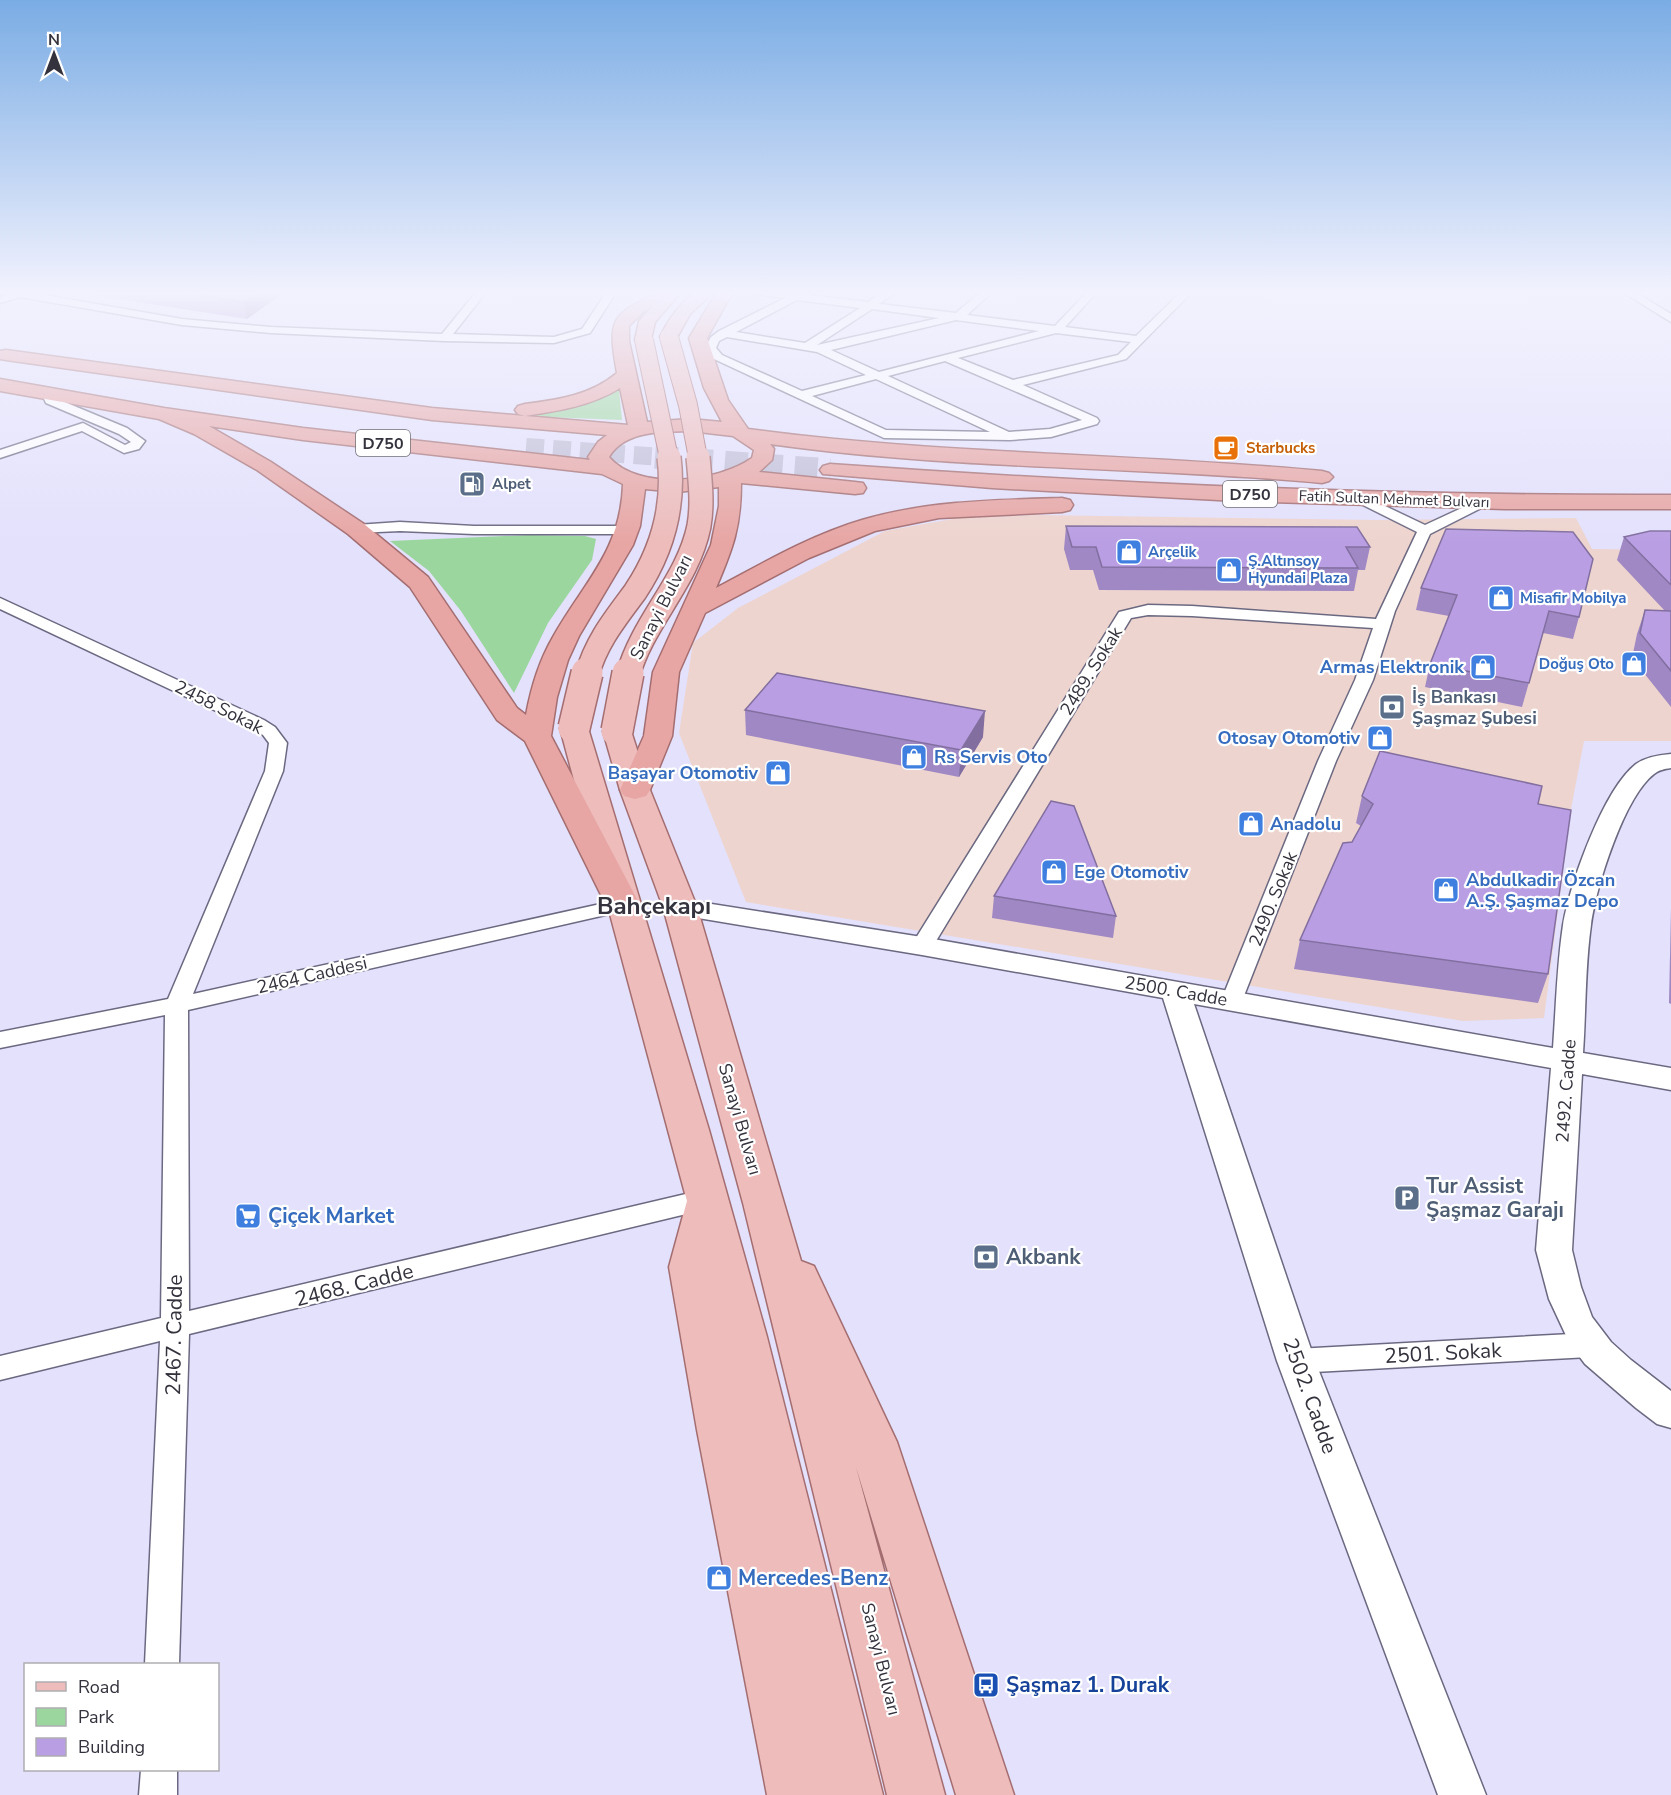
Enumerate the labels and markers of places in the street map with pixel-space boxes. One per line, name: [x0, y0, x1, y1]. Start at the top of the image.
cafe icon: Starbucks: [1211, 433, 1241, 463]
place label: Starbucks: [1246, 438, 1315, 458]
fuel station icon: Alpet: [457, 469, 487, 499]
place label: Alpet: [492, 474, 531, 494]
shop icon: Arçelik: [1114, 537, 1144, 567]
place label: Arçelik: [1148, 542, 1198, 562]
place label: Ş.Altınsoy Hyundai Plaza: [1248, 551, 1348, 588]
shop icon: Ş.Altınsoy Hyundai Plaza: [1214, 555, 1244, 585]
shop icon: Misafir Mobilya: [1486, 583, 1516, 613]
place label: Misafir Mobilya: [1520, 588, 1627, 608]
shop icon: Doğuş Oto: [1619, 649, 1649, 679]
shop icon: Armas Elektronik: [1468, 652, 1498, 682]
place label: Doğuş Oto: [1539, 654, 1614, 674]
place label: Armas Elektronik: [1320, 655, 1464, 679]
place label: İş Bankası Şaşmaz Şubesi: [1412, 685, 1537, 730]
bank icon: İş Bankası Şaşmaz Şubesi: [1377, 692, 1407, 722]
shop icon: Otosay Otomotiv: [1365, 723, 1395, 753]
place label: Otosay Otomotiv: [1217, 726, 1361, 750]
shop icon: Rs Servis Oto: [899, 742, 929, 772]
place label: Rs Servis Oto: [934, 745, 1048, 769]
shop icon: Başayar Otomotiv: [763, 758, 793, 788]
place label: Başayar Otomotiv: [608, 761, 759, 785]
shop icon: Anadolu: [1236, 809, 1266, 839]
place label: Anadolu: [1270, 812, 1341, 836]
shop icon: Ege Otomotiv: [1039, 857, 1069, 887]
place label: Ege Otomotiv: [1074, 860, 1189, 884]
place label: Abdulkadir Özcan A.Ş. Şaşmaz Depo: [1466, 868, 1619, 913]
shop icon: Abdulkadir Özcan A.Ş. Şaşmaz Depo: [1431, 875, 1461, 905]
place label: Tur Assist Şaşmaz Garajı: [1426, 1172, 1564, 1224]
parking icon: Tur Assist Şaşmaz Garajı: [1392, 1183, 1422, 1213]
supermarket icon: Çiçek Market: [233, 1201, 263, 1231]
place label: Çiçek Market: [268, 1202, 395, 1230]
bank icon: Akbank: [971, 1242, 1001, 1272]
place label: Akbank: [1006, 1243, 1081, 1271]
shop icon: Mercedes-Benz: [704, 1563, 734, 1593]
place label: Mercedes-Benz: [738, 1564, 888, 1592]
bus stop icon: Şaşmaz 1. Durak: [971, 1670, 1001, 1700]
place label: Şaşmaz 1. Durak: [1006, 1671, 1170, 1699]

